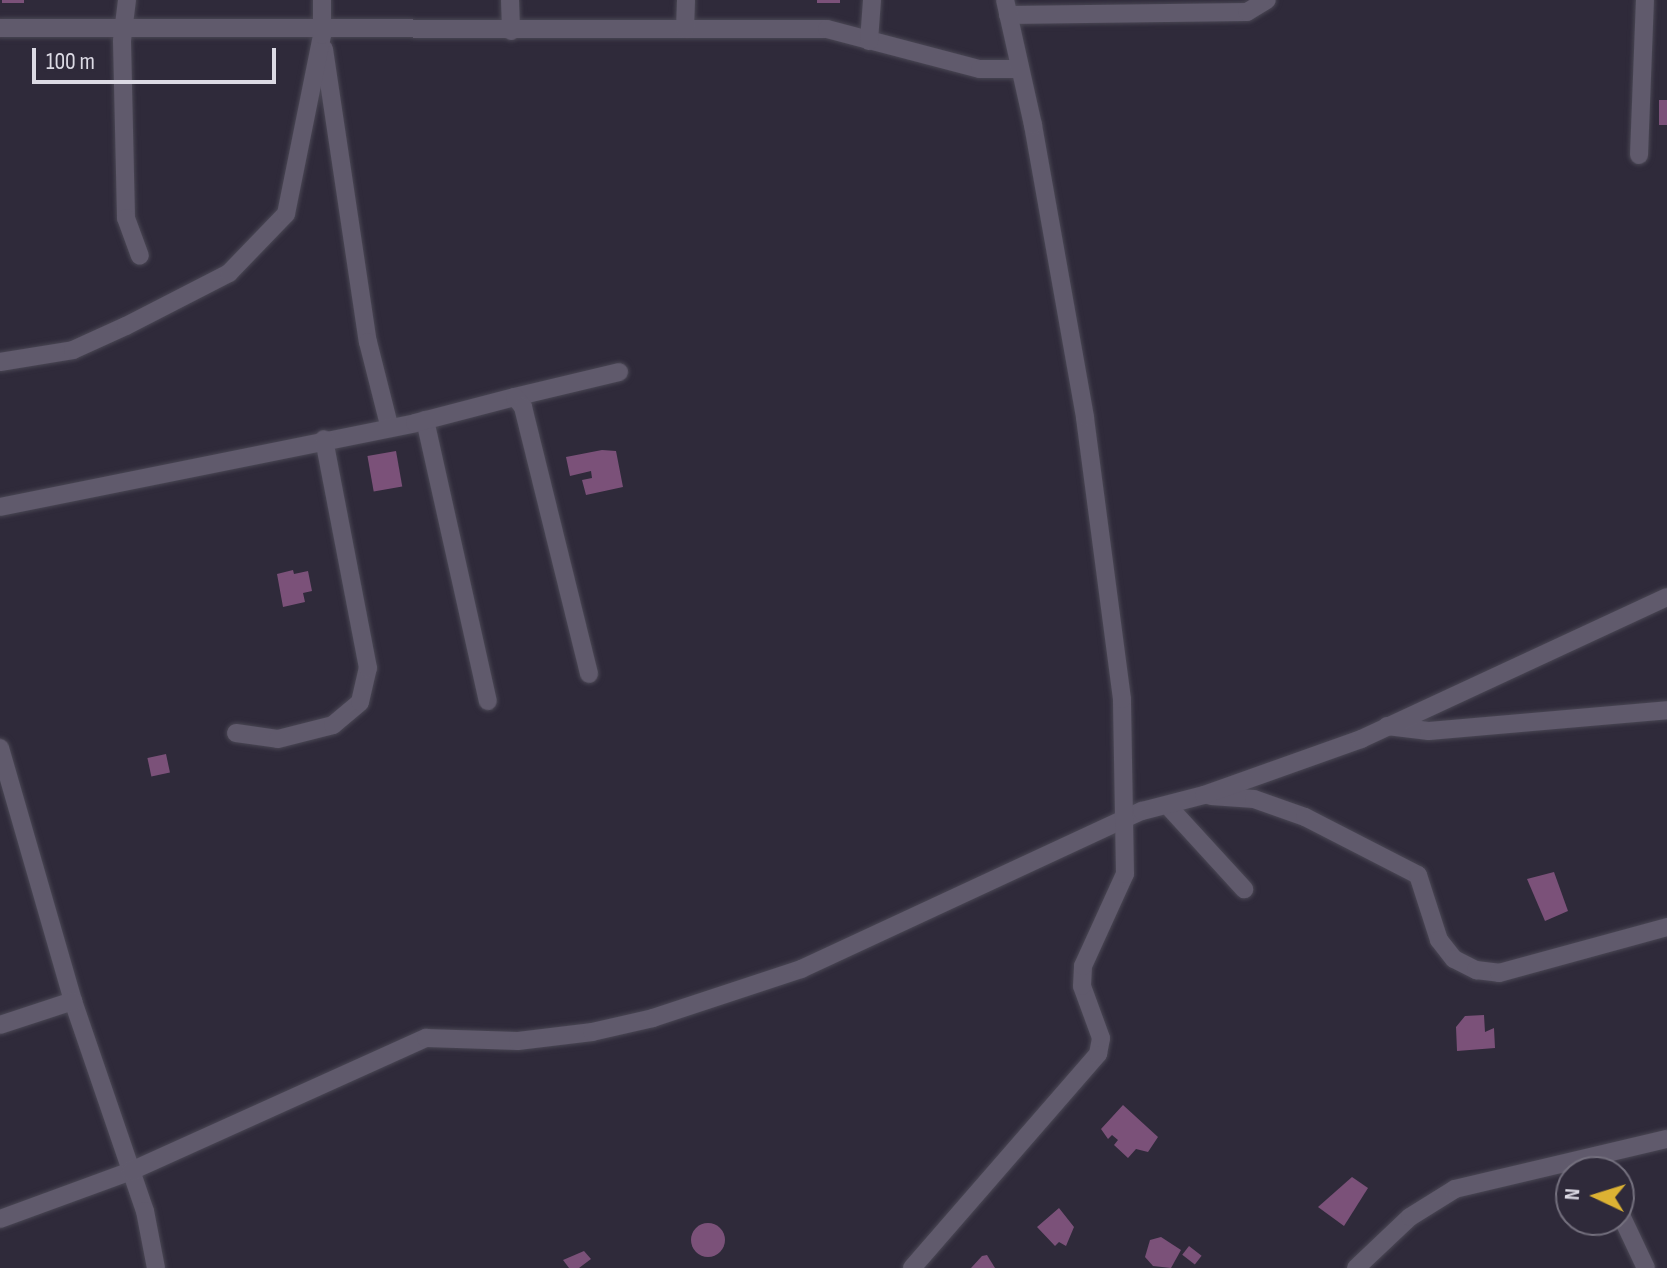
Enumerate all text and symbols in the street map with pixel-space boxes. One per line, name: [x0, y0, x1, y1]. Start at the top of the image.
scale bar: [36, 32, 280, 82]
text: 100 m: [46, 47, 95, 76]
north arrow: [1555, 1156, 1635, 1236]
text: N: [1559, 1188, 1586, 1201]

